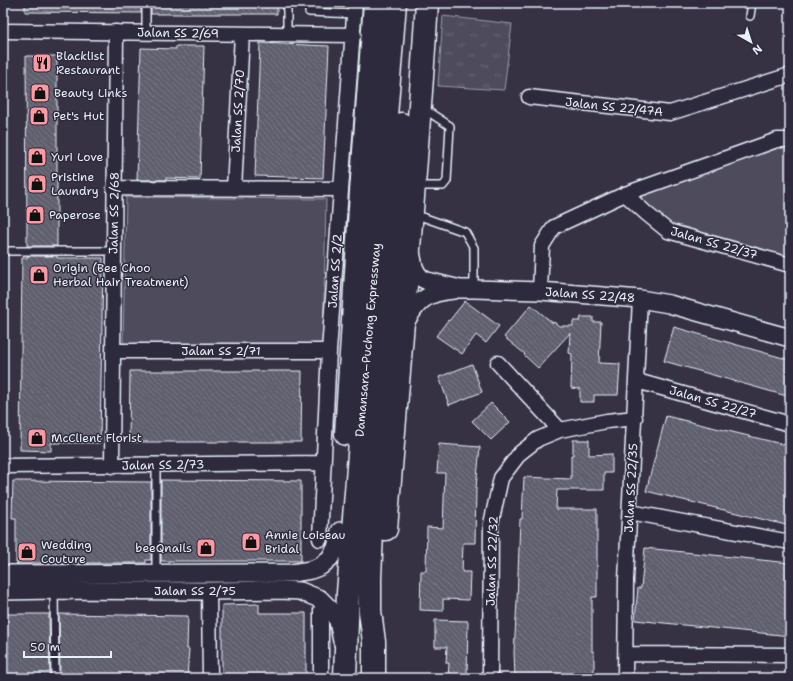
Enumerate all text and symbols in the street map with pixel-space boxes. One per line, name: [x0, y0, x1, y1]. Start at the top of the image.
north arrow: [731, 22, 771, 62]
street label: Jalan SS 2/69: [137, 24, 219, 42]
text: N: [749, 41, 765, 58]
place label: Blacklist Restaurant: [56, 48, 120, 78]
restaurant icon: Blacklist Restaurant: [31, 52, 53, 74]
street label: Jalan SS 2/70: [228, 69, 248, 153]
shop icon: Beauty Links: [29, 82, 51, 104]
place label: Beauty Links: [54, 85, 127, 101]
street label: Jalan SS 22/47A: [564, 94, 664, 120]
shop icon: Pet's Hut: [28, 105, 50, 127]
place label: Pet's Hut: [53, 108, 104, 124]
shop icon: Yuri Love: [26, 146, 48, 168]
place label: Yuri Love: [51, 149, 104, 165]
place label: Pristine Laundry: [51, 169, 99, 199]
street label: Jalan SS 2/68: [105, 172, 123, 254]
shop icon: Pristine Laundry: [26, 173, 48, 195]
shop icon: Paperose: [24, 204, 46, 226]
place label: Paperose: [49, 207, 101, 223]
street label: Jalan SS 22/37: [669, 223, 759, 263]
street label: Jalan SS 2/2: [324, 233, 346, 309]
street label: Damansara–Puchong Expressway: [352, 242, 384, 438]
place label: Origin (Bee Choo Herbal Hair Treatment): [53, 260, 188, 290]
shop icon: Origin (Bee Choo Herbal Hair Treatment): [28, 264, 50, 286]
street label: Jalan SS 22/48: [544, 284, 636, 306]
street label: Jalan SS 2/71: [181, 343, 261, 359]
street label: Jalan SS 22/27: [668, 382, 758, 422]
shop icon: McClient Florist: [26, 427, 48, 449]
place label: McClient Florist: [51, 430, 142, 446]
street label: Jalan SS 22/35: [621, 443, 641, 533]
street label: Jalan SS 2/73: [122, 456, 204, 474]
street label: Jalan SS 22/32: [482, 516, 502, 606]
place label: Annie Loiseau Bridal: [265, 527, 346, 557]
shop icon: Annie Loiseau Bridal: [240, 531, 262, 553]
place label: Wedding Couture: [41, 537, 92, 567]
shop icon: beeQnails: [195, 537, 217, 559]
place label: beeQnails: [135, 540, 192, 556]
shop icon: Wedding Couture: [16, 541, 38, 563]
street label: Jalan SS 2/75: [154, 583, 236, 599]
scale bar: [24, 633, 111, 659]
text: 50 m: [30, 639, 60, 655]

